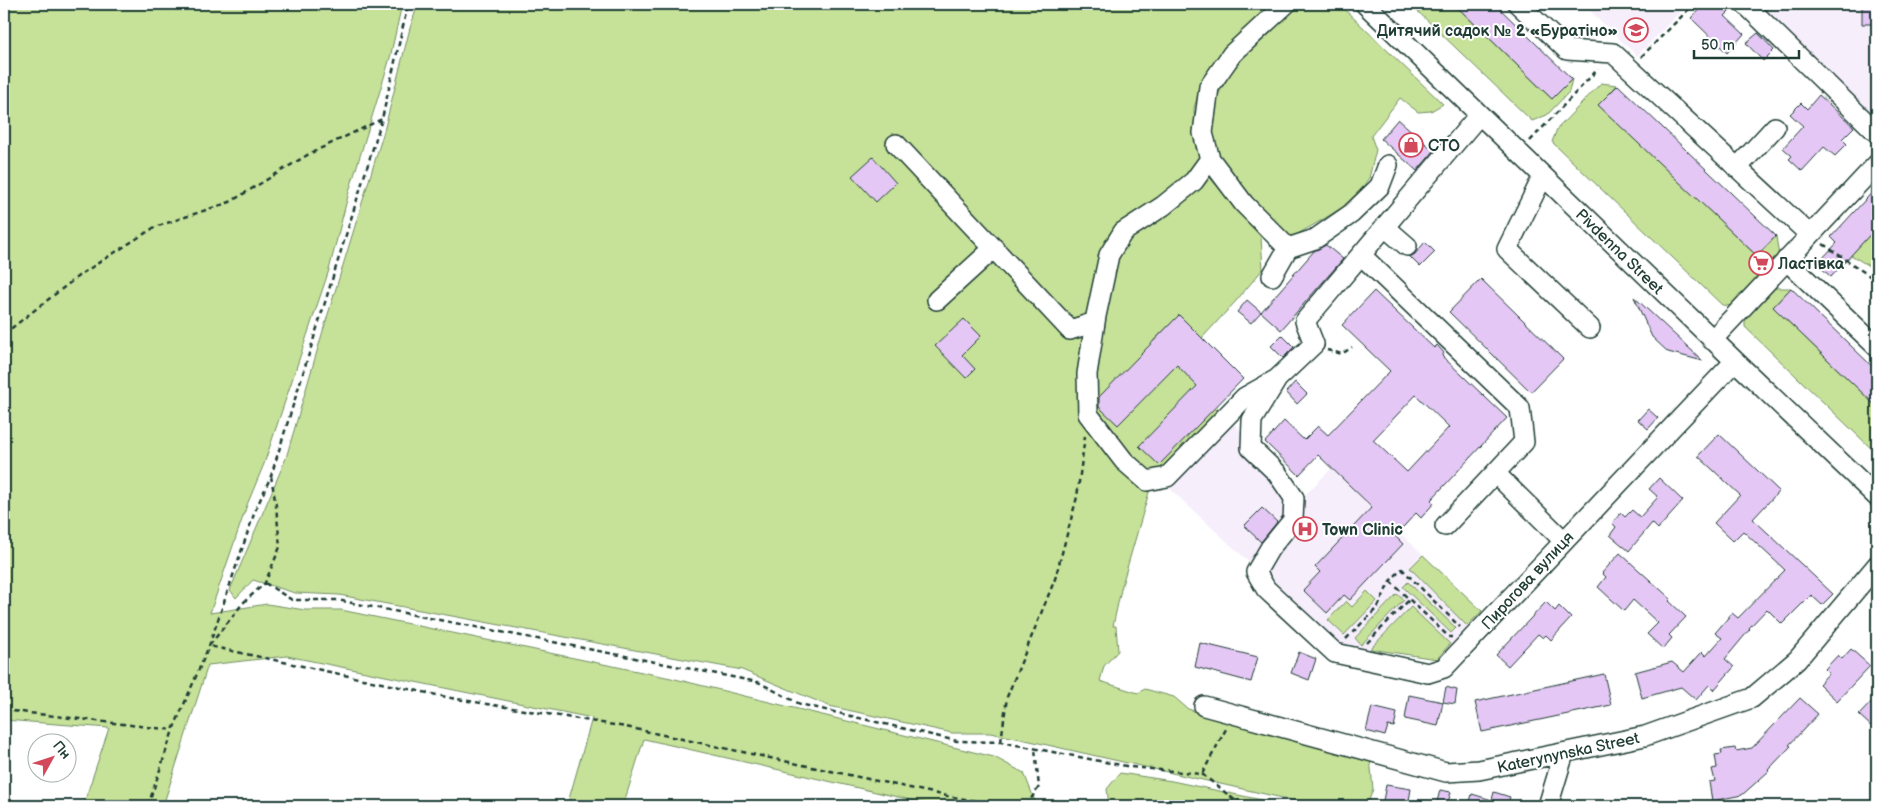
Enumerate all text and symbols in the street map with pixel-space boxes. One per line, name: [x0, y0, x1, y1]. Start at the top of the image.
school or university icon: Дитячий садок № 2 «Буратіно»: [1623, 17, 1649, 43]
place label: Дитячий садок № 2 «Буратіно»: [1377, 22, 1618, 41]
scale bar: [1694, 28, 1798, 60]
text: 50 m: [1701, 36, 1735, 55]
shop icon: СТО: [1398, 132, 1424, 158]
place label: СТО: [1428, 137, 1460, 156]
street label: Pivdenna Street: [1571, 205, 1667, 299]
supermarket icon: Ластівка: [1748, 250, 1774, 276]
place label: Ластівка: [1777, 255, 1845, 274]
hospital icon: Town Clinic: [1292, 516, 1318, 542]
place label: Town Clinic: [1322, 521, 1403, 540]
street label: Пирогова вулиця: [1478, 528, 1578, 634]
street label: Katerynynska Street: [1496, 729, 1641, 778]
north arrow: [28, 732, 78, 782]
text: Пн: [49, 737, 74, 763]

